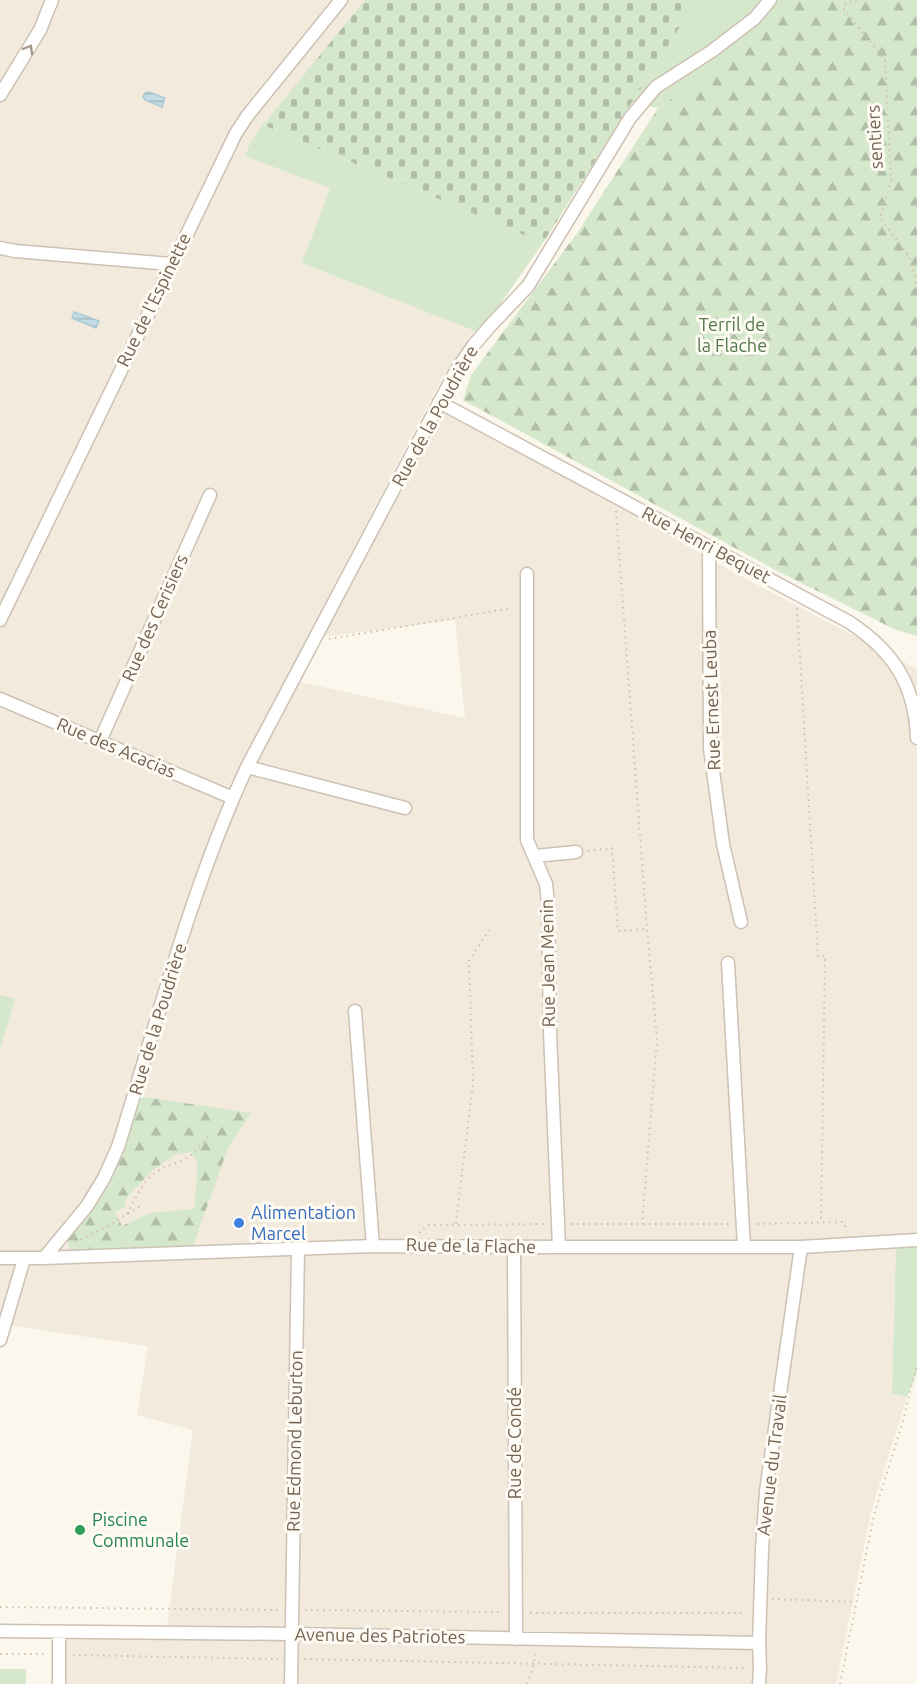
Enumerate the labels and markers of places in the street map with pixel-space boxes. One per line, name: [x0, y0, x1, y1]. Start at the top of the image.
place label: Alimentation Marcel: [251, 1202, 356, 1243]
marker: Alimentation Marcel: [232, 1216, 246, 1230]
place label: Piscine Communale: [92, 1509, 189, 1550]
marker: Piscine Communale: [73, 1523, 87, 1537]

